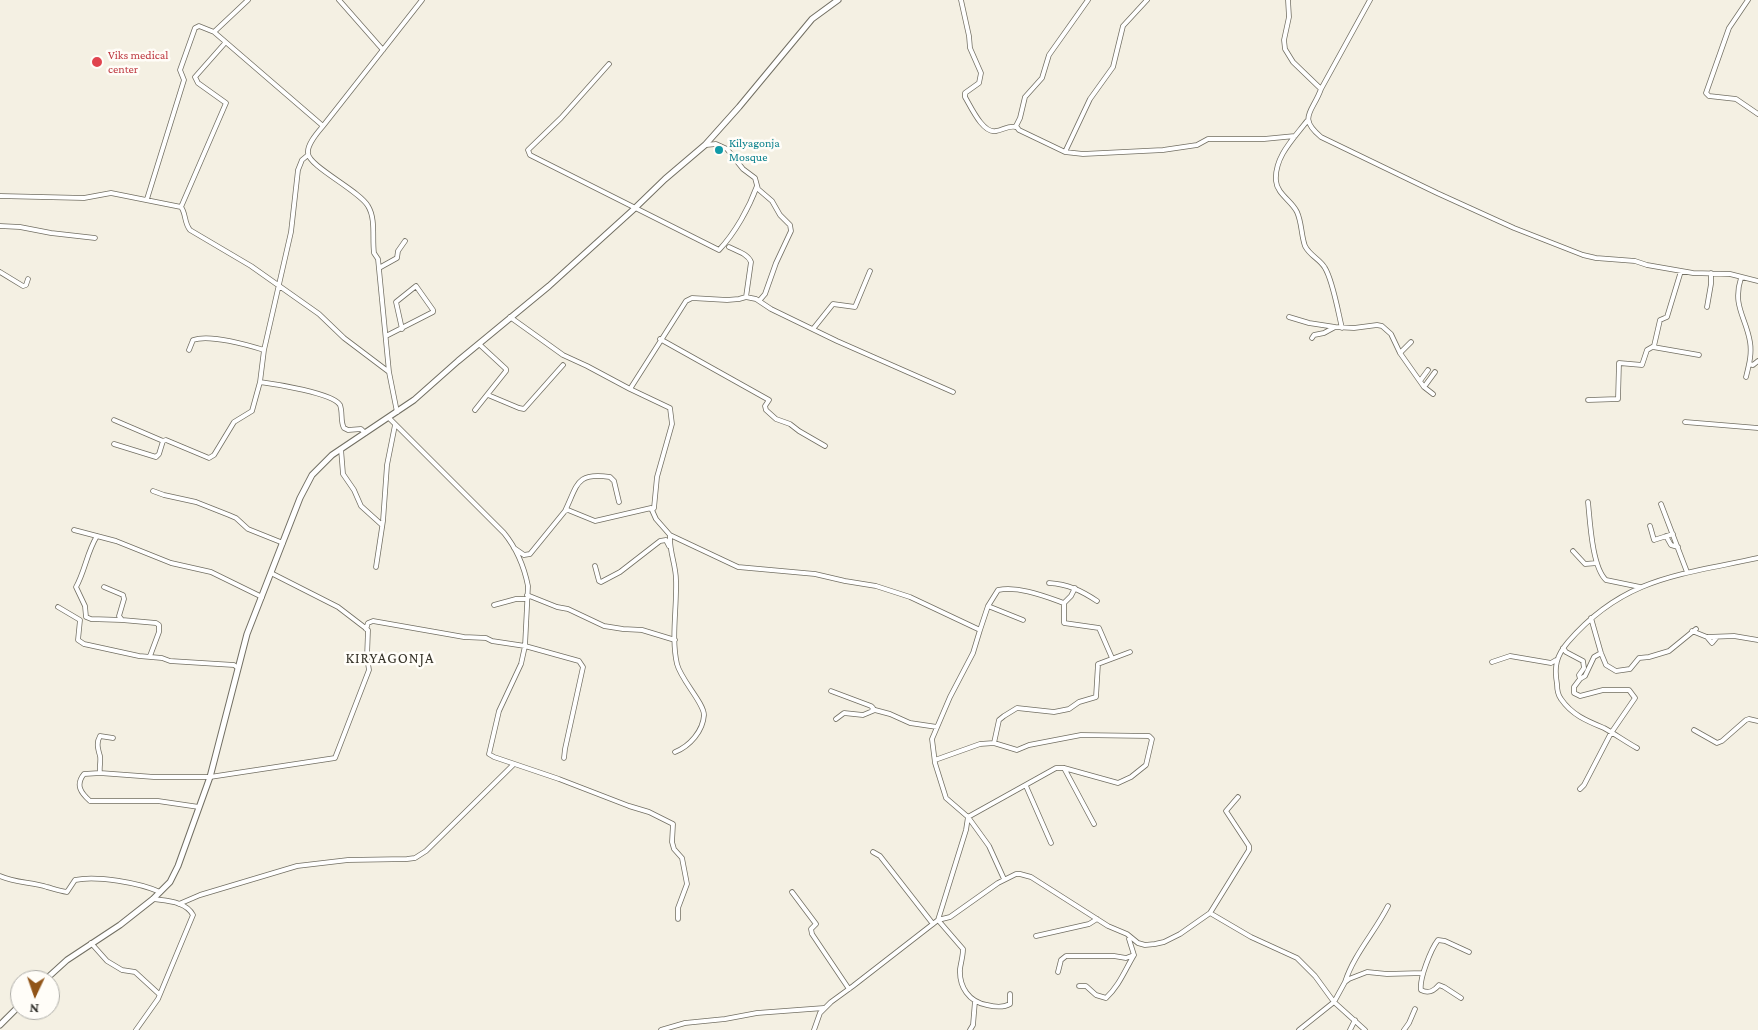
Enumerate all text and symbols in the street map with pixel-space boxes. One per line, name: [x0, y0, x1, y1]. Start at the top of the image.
place label: Viks medical center: [108, 48, 168, 76]
marker: Viks medical center: [90, 55, 104, 69]
place label: Kilyagonja Mosque: [729, 136, 780, 164]
marker: Kilyagonja Mosque: [713, 144, 725, 156]
district label: KIRYAGONJA: [344, 649, 436, 667]
north arrow: [10, 970, 60, 1020]
text: N: [29, 1001, 39, 1017]

